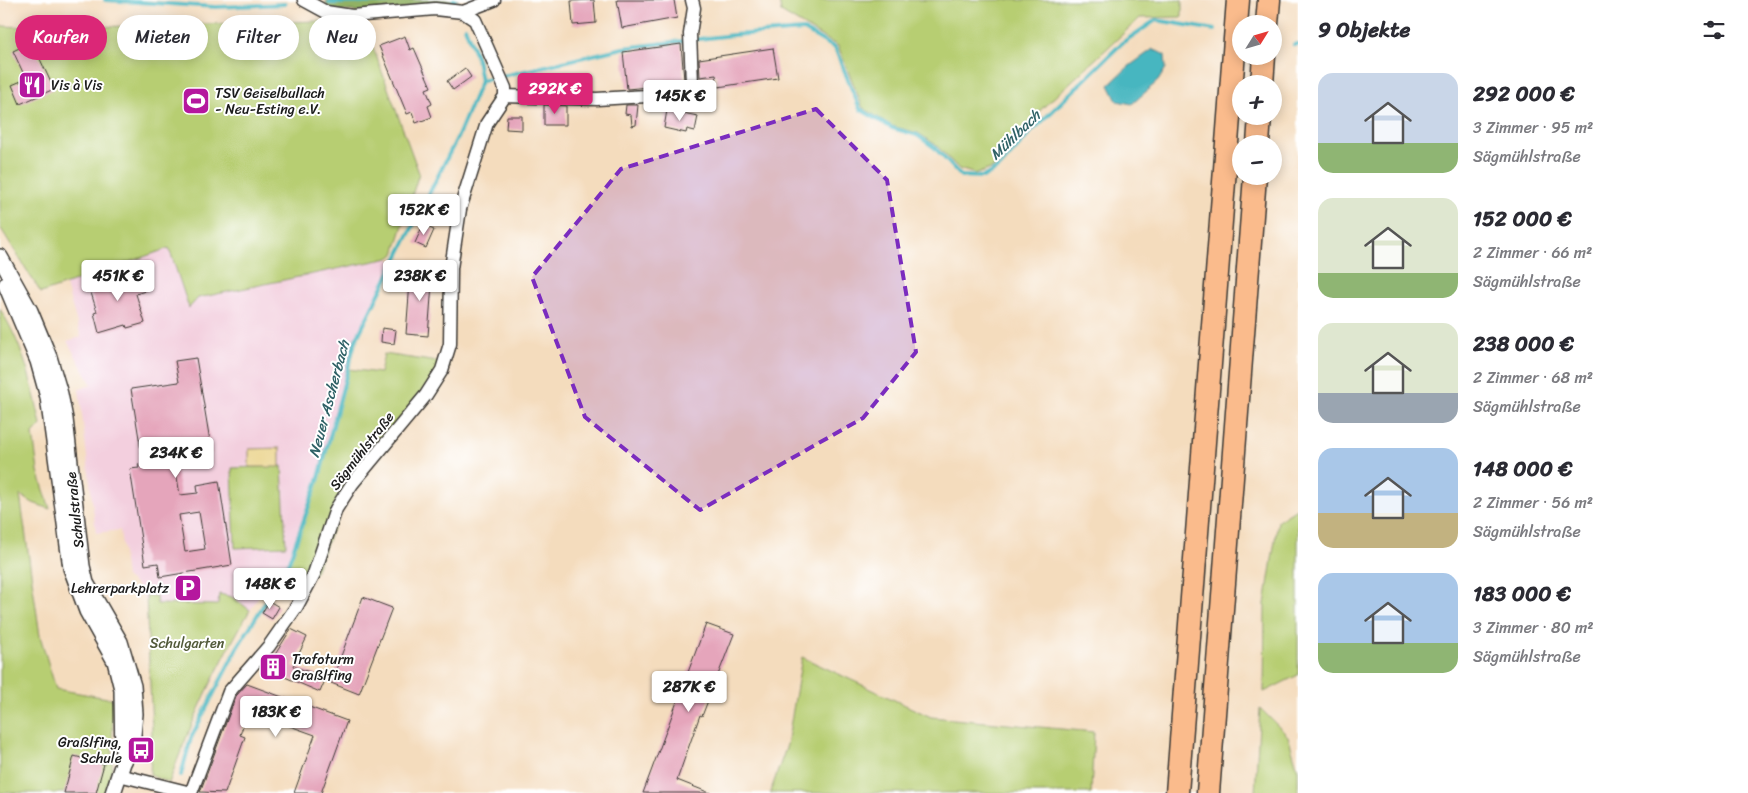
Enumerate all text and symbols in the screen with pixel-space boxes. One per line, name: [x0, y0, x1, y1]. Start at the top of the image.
text: 9 Objekte: [1318, 11, 1410, 49]
chip: Kaufen: [15, 15, 107, 60]
chip: Mieten: [117, 15, 208, 60]
chip: Filter: [218, 15, 299, 60]
chip: Neu: [309, 15, 376, 60]
north arrow: [1232, 15, 1282, 65]
map controls: [1232, 15, 1282, 185]
icon: filters: [1700, 16, 1728, 44]
restaurant icon: Vis à Vis: [17, 70, 47, 100]
pin: 292K €: [514, 72, 596, 115]
place label: Vis à Vis: [51, 73, 103, 98]
text: 292K €: [529, 74, 581, 103]
button: +: [1232, 75, 1282, 125]
text: 292 000 €: [1473, 75, 1575, 113]
pin: 145K €: [639, 80, 721, 122]
place label: TSV Geiselbullach - Neu-Esting e.V.: [215, 81, 325, 122]
text: 145K €: [654, 81, 706, 110]
sports icon: TSV Geiselbullach - Neu-Esting e.V.: [181, 86, 211, 116]
icon: home: [1358, 93, 1418, 153]
water label: Mühlbach: [983, 102, 1048, 166]
text: 3 Zimmer · 95 m²: [1473, 113, 1593, 142]
button: −: [1232, 135, 1282, 185]
text: Sägmühlstraße: [1473, 142, 1581, 171]
pin: 152K €: [383, 194, 465, 236]
text: 152K €: [399, 195, 449, 224]
text: 152 000 €: [1473, 200, 1572, 238]
icon: home: [1358, 218, 1418, 278]
text: 2 Zimmer · 66 m²: [1473, 238, 1592, 267]
pin: 451K €: [77, 260, 159, 302]
pin: 238K €: [379, 260, 461, 302]
text: 451K €: [92, 261, 144, 290]
text: 238K €: [394, 261, 446, 290]
text: Sägmühlstraße: [1473, 267, 1581, 296]
text: 238 000 €: [1473, 325, 1574, 363]
water label: Neuer Ascherbach: [301, 335, 358, 460]
icon: home: [1358, 343, 1418, 403]
text: 2 Zimmer · 68 m²: [1473, 363, 1593, 392]
text: Sägmühlstraße: [1473, 392, 1581, 421]
street label: Sägmühlstraße: [323, 406, 401, 496]
pin: 234K €: [135, 436, 217, 479]
text: 234K €: [150, 438, 202, 467]
text: 148 000 €: [1473, 450, 1572, 488]
icon: home: [1358, 468, 1418, 528]
street label: Schulstraße: [59, 470, 91, 549]
text: 2 Zimmer · 56 m²: [1473, 488, 1593, 517]
text: Sägmühlstraße: [1473, 517, 1581, 546]
pin: 148K €: [229, 568, 311, 610]
text: 148K €: [244, 569, 296, 598]
parking icon: Lehrerparkplatz: [173, 573, 203, 603]
text: 183 000 €: [1473, 575, 1571, 613]
place label: Lehrerparkplatz: [71, 576, 169, 601]
icon: home: [1358, 593, 1418, 653]
text: 3 Zimmer · 80 m²: [1473, 613, 1594, 642]
park label: Schulgarten: [150, 631, 225, 656]
text: Sägmühlstraße: [1473, 642, 1581, 671]
place label: Trafoturm Graßlfing: [292, 647, 354, 688]
building icon: Trafoturm Graßlfing: [258, 652, 288, 682]
pin: 287K €: [648, 670, 730, 713]
text: 287K €: [663, 672, 715, 701]
pin: 183K €: [235, 696, 317, 738]
text: 183K €: [251, 697, 301, 726]
place label: Graßlfing, Schule: [58, 730, 122, 771]
bus stop icon: Graßlfing, Schule: [126, 735, 156, 765]

